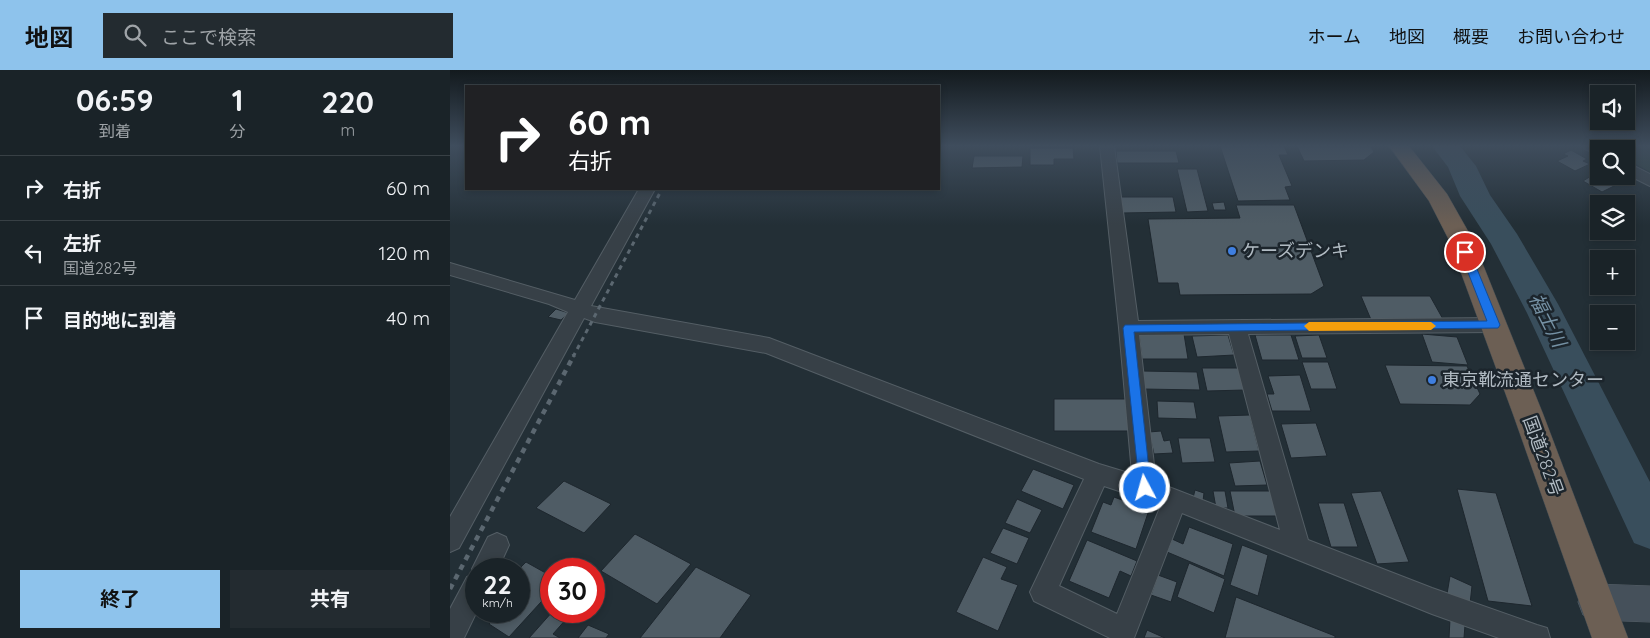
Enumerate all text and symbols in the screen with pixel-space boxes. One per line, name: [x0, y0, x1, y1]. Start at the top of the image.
search box: [103, 13, 453, 58]
icon: search: [121, 21, 149, 49]
text: 地図: [25, 22, 73, 52]
text: ここで検索: [161, 25, 256, 49]
text: ホーム: [1308, 25, 1361, 48]
text: 地図: [1389, 25, 1425, 48]
text: 概要: [1453, 25, 1489, 48]
text: お問い合わせ: [1517, 25, 1625, 48]
text: 06:59: [76, 81, 154, 119]
text: 1: [232, 81, 243, 119]
text: 220: [321, 83, 374, 121]
map controls: [1590, 85, 1635, 350]
button: sound: [1590, 85, 1635, 130]
text: 60 m: [568, 100, 651, 144]
icon: right: [485, 105, 550, 170]
text: m: [340, 120, 355, 140]
text: 到着: [99, 121, 131, 141]
text: 分: [229, 121, 245, 141]
button: search: [1590, 140, 1635, 185]
text: 右折: [568, 147, 612, 175]
icon: right: [20, 174, 48, 202]
text: 60 m: [386, 176, 430, 200]
text: 右折: [63, 178, 101, 202]
button: layers: [1590, 195, 1635, 240]
text: 左折: [63, 231, 101, 255]
pin: [1444, 231, 1486, 273]
icon: arrive: [1451, 238, 1479, 266]
icon: left: [20, 239, 48, 267]
place label: ケーズデンキ: [1242, 239, 1349, 262]
text: 120 m: [379, 241, 430, 265]
marker: ケーズデンキ: [1226, 245, 1238, 257]
button: +: [1590, 250, 1635, 295]
text: 国道282号: [63, 258, 137, 278]
water label: 福士川: [1524, 289, 1573, 353]
icon: arrive: [20, 304, 48, 332]
button: −: [1590, 305, 1635, 350]
text: 40 m: [386, 306, 430, 330]
text: 目的地に到着: [63, 308, 177, 332]
place label: 東京靴流通センター: [1442, 368, 1604, 391]
marker: 東京靴流通センター: [1426, 374, 1438, 386]
street label: 国道282号: [1518, 413, 1569, 499]
position arrow: [1118, 461, 1170, 513]
speed limit sign: 30: [540, 558, 605, 623]
text: 22: [483, 569, 512, 600]
button: 終了: [20, 570, 220, 628]
button: 共有: [230, 570, 430, 628]
text: km/h: [482, 595, 513, 610]

